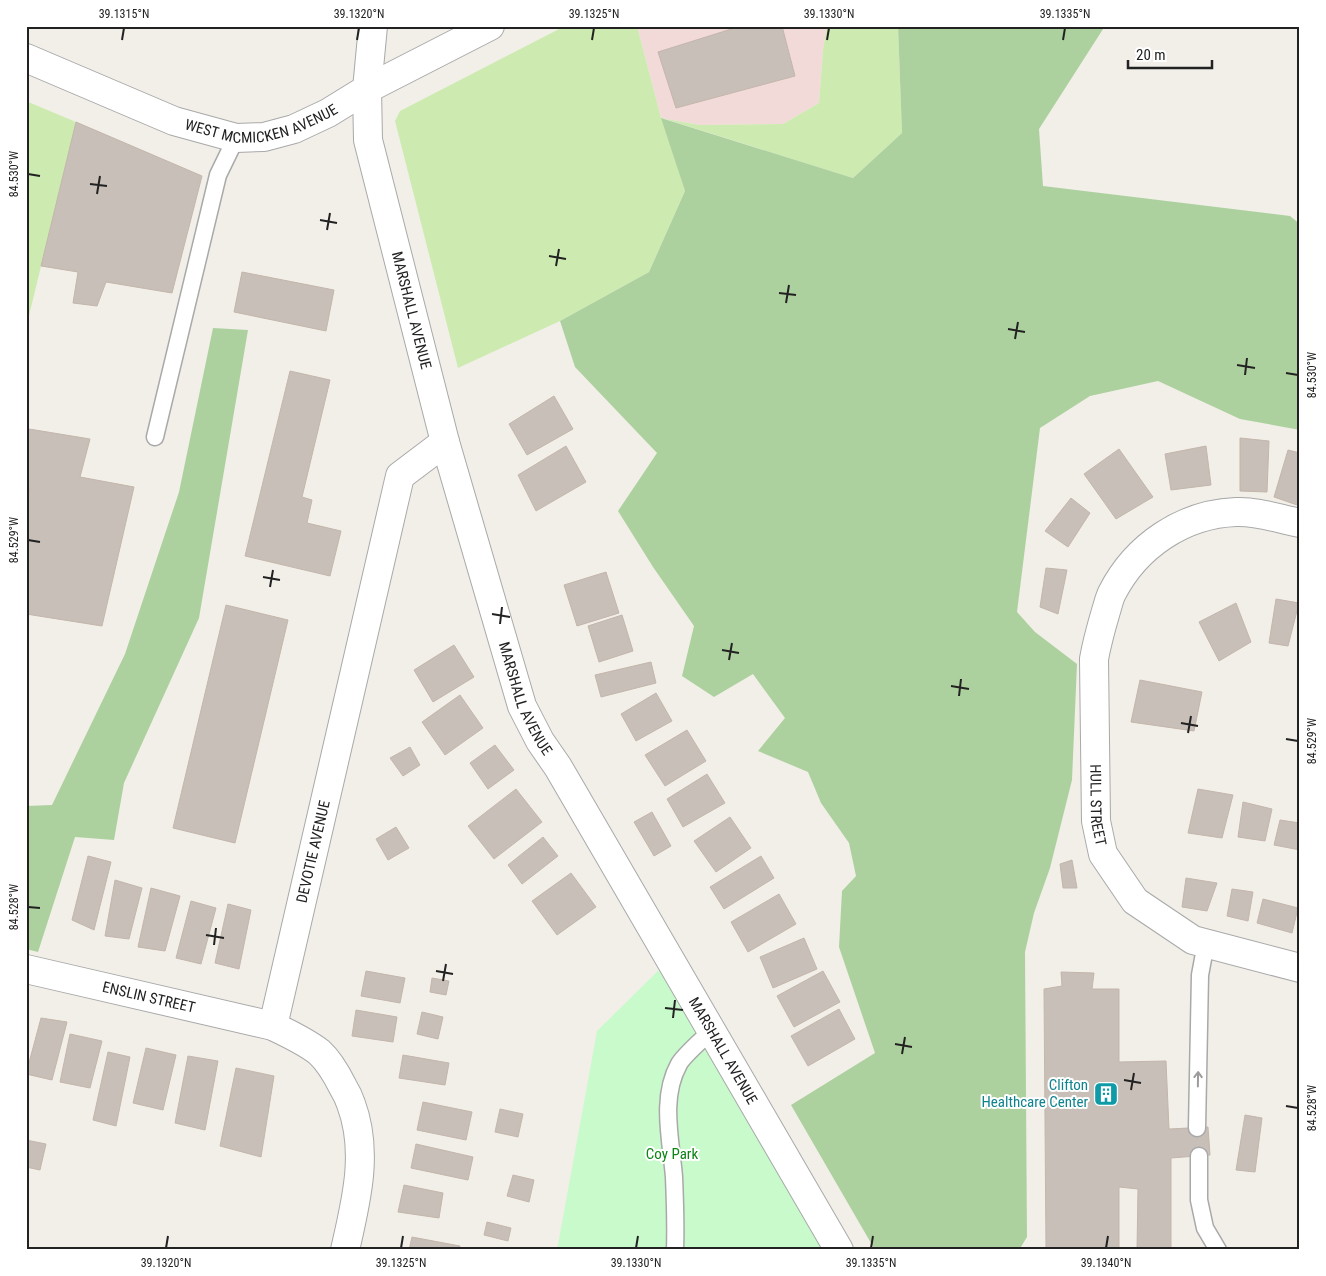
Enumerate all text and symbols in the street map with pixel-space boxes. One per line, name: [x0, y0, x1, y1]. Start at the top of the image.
text: 39.1315°N: [99, 7, 149, 21]
text: 39.1320°N: [334, 7, 384, 21]
text: 39.1325°N: [569, 7, 619, 21]
text: 39.1330°N: [804, 7, 854, 21]
text: 39.1335°N: [1040, 7, 1090, 21]
scale bar: [1128, 38, 1212, 70]
text: 20 m: [1136, 46, 1166, 64]
street label: WEST MCMICKEN AVENUE: [183, 100, 341, 147]
text: 84.530°W: [7, 151, 21, 197]
street label: MARSHALL AVENUE: [388, 250, 435, 371]
text: 84.530°W: [1305, 352, 1319, 398]
text: 84.529°W: [7, 517, 21, 563]
street label: MARSHALL AVENUE: [495, 640, 556, 759]
text: 84.529°W: [1305, 718, 1319, 764]
street label: HULL STREET: [1086, 764, 1110, 848]
street label: DEVOTIE AVENUE: [293, 799, 334, 905]
text: 84.528°W: [7, 884, 21, 930]
street label: ENSLIN STREET: [101, 978, 197, 1017]
street label: MARSHALL AVENUE: [685, 994, 761, 1107]
one-way arrow: [1193, 1071, 1203, 1088]
place label: Clifton Healthcare Center: [981, 1076, 1088, 1111]
building icon: Clifton Healthcare Center: [1093, 1081, 1119, 1107]
text: 84.528°W: [1305, 1085, 1319, 1131]
park label: Coy Park: [646, 1145, 698, 1163]
text: 39.1320°N: [141, 1256, 191, 1270]
text: 39.1325°N: [376, 1256, 426, 1270]
text: 39.1330°N: [611, 1256, 661, 1270]
text: 39.1335°N: [846, 1256, 896, 1270]
text: 39.1340°N: [1081, 1256, 1131, 1270]

